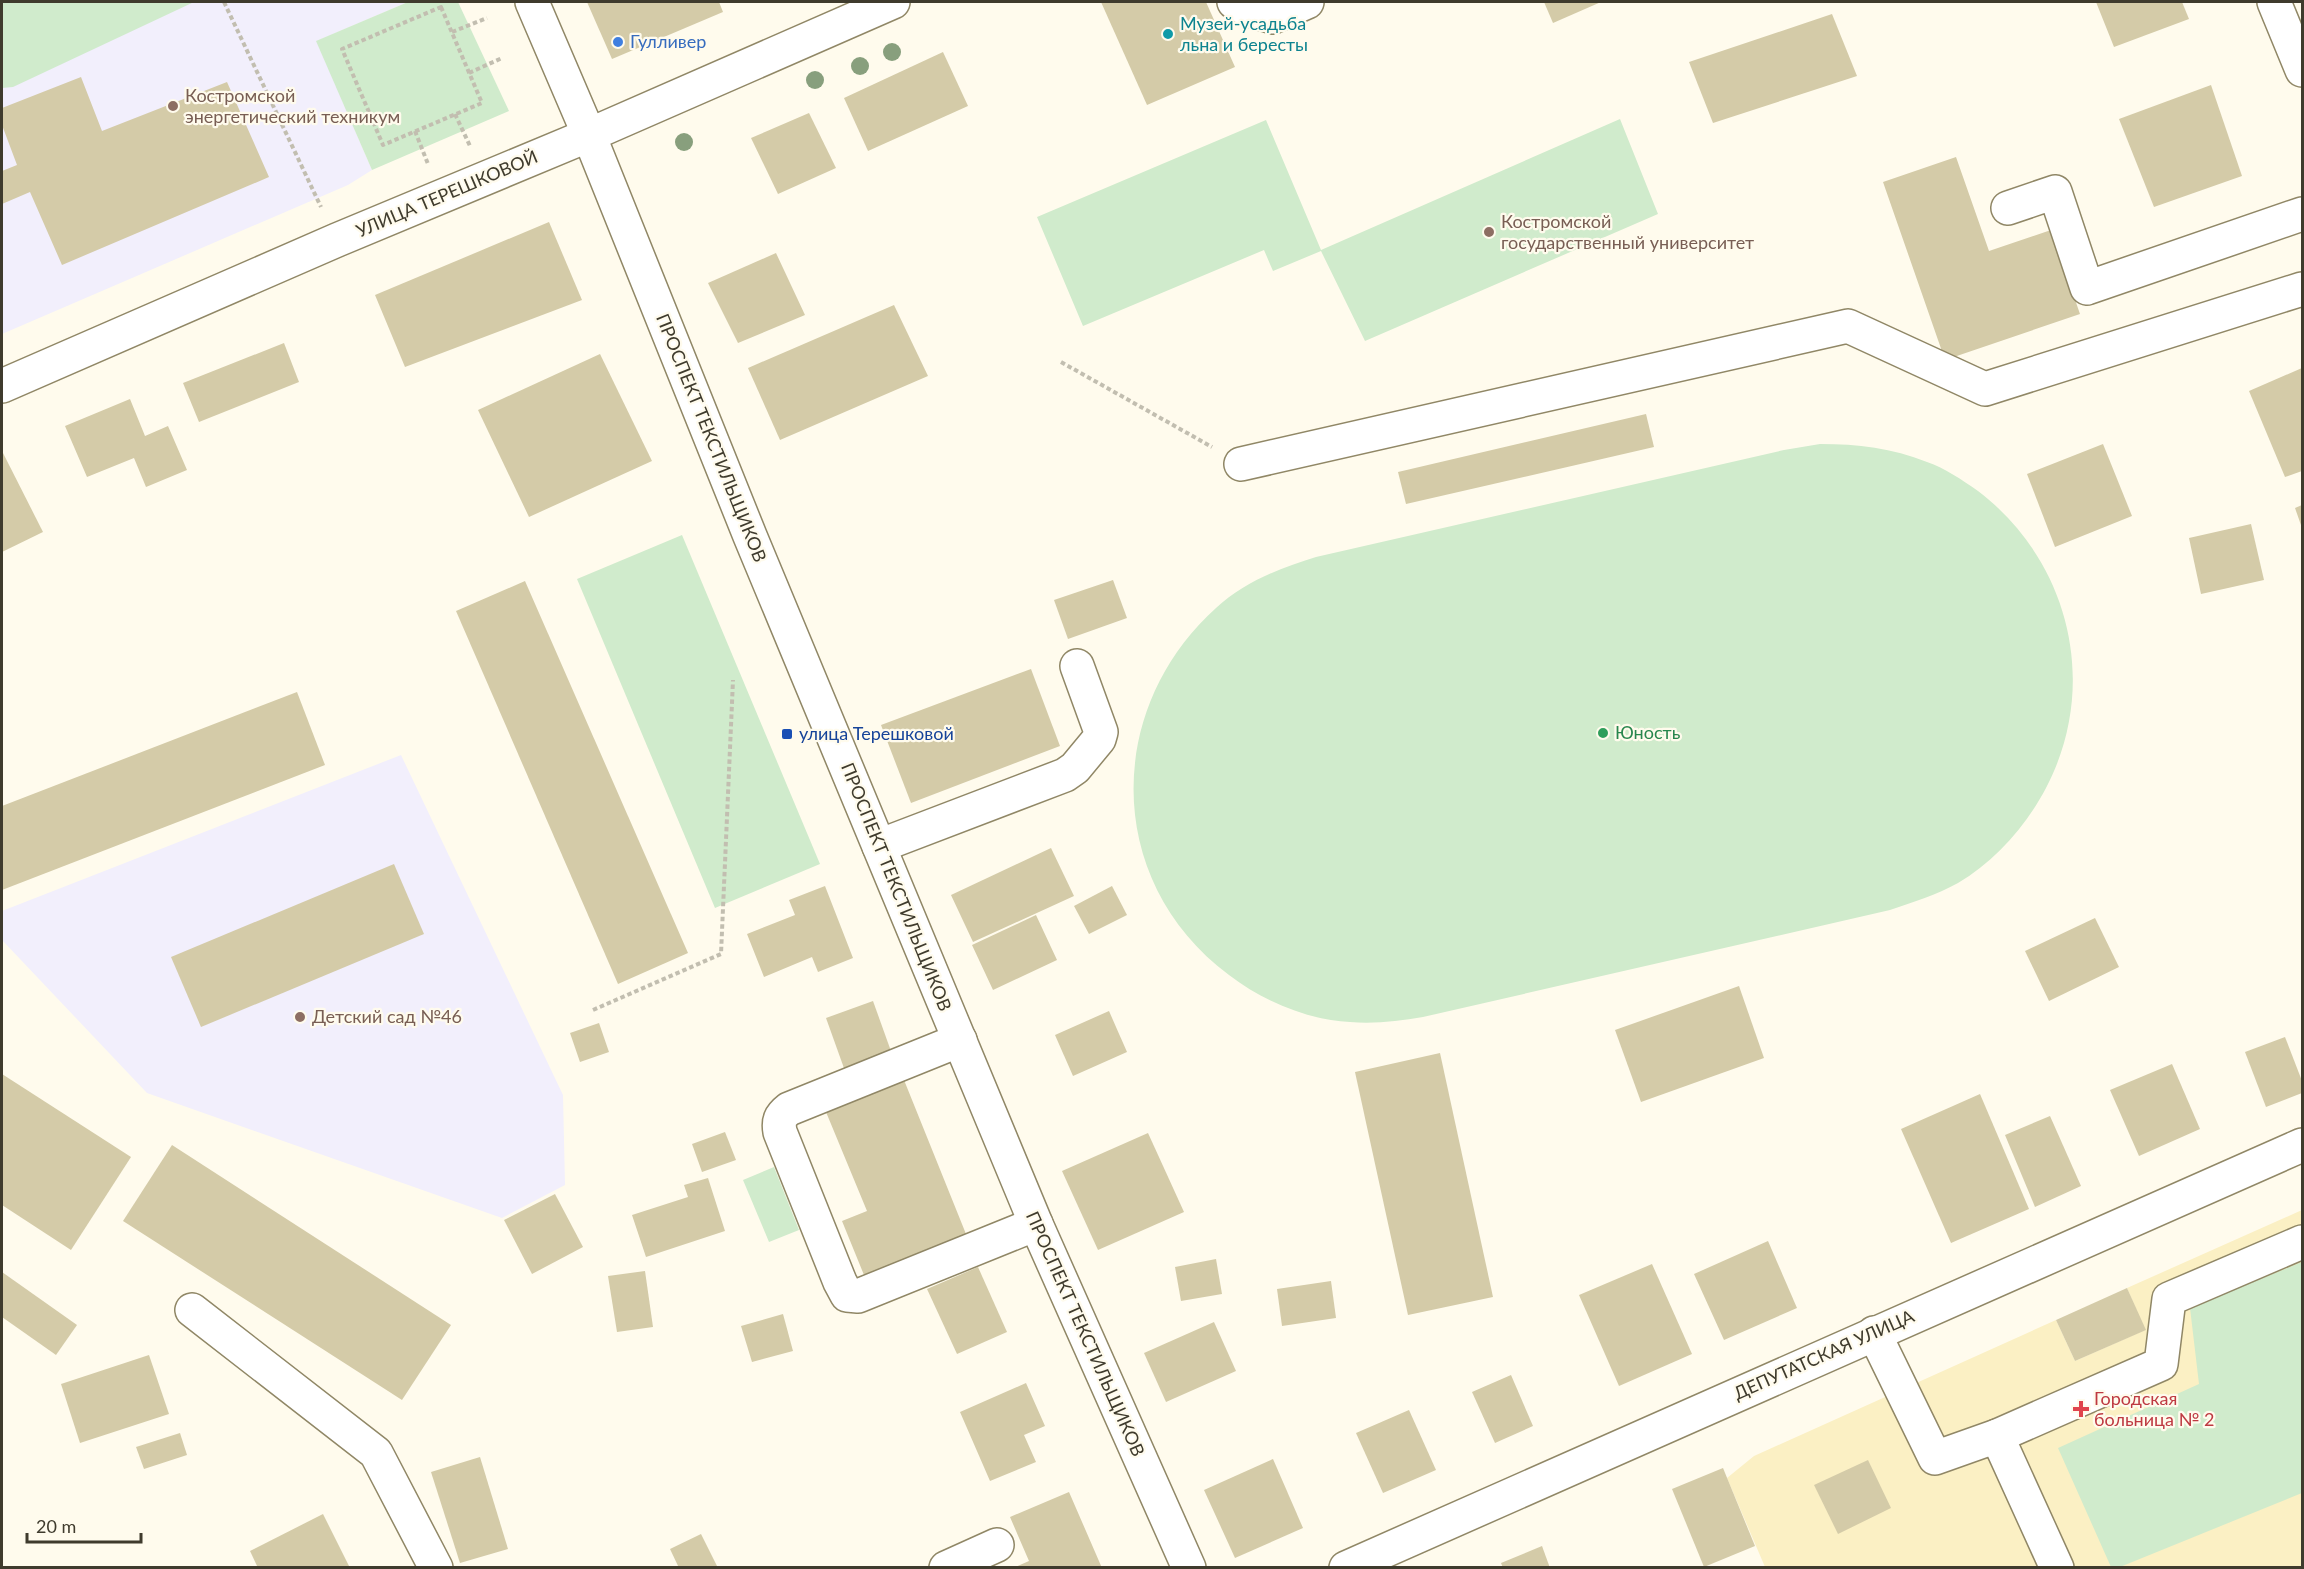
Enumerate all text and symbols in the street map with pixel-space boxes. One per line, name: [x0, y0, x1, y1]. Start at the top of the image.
place label: Музей-усадьба льна и бересты: [1180, 12, 1308, 55]
marker: Музей-усадьба льна и бересты: [1161, 27, 1175, 41]
place label: Гулливер: [630, 30, 706, 52]
marker: Гулливер: [611, 35, 625, 49]
place label: Костромской энергетический техникум: [185, 84, 400, 127]
marker: Костромской энергетический техникум: [166, 99, 180, 113]
street label: УЛИЦА ТЕРЕШКОВОЙ: [353, 145, 541, 241]
place label: Костромской государственный университет: [1501, 210, 1754, 253]
marker: Костромской государственный университет: [1482, 225, 1496, 239]
street label: ПРОСПЕКТ ТЕКСТИЛЬЩИКОВ: [652, 310, 772, 565]
place label: Юность: [1615, 721, 1681, 743]
place label: улица Терешковой: [799, 722, 954, 744]
marker: Юность: [1596, 726, 1610, 740]
marker: улица Терешковой: [780, 727, 794, 741]
street label: ПРОСПЕКТ ТЕКСТИЛЬЩИКОВ: [837, 759, 957, 1014]
place label: Детский сад №46: [312, 1005, 462, 1027]
marker: Детский сад №46: [293, 1010, 307, 1024]
street label: ПРОСПЕКТ ТЕКСТИЛЬЩИКОВ: [1022, 1208, 1150, 1459]
street label: ДЕПУТАТСКАЯ УЛИЦА: [1730, 1304, 1918, 1404]
place label: Городская больница № 2: [2094, 1387, 2214, 1430]
marker: Городская больница № 2: [2072, 1400, 2090, 1418]
scale bar: [27, 1506, 141, 1544]
text: 20 m: [36, 1515, 76, 1537]

